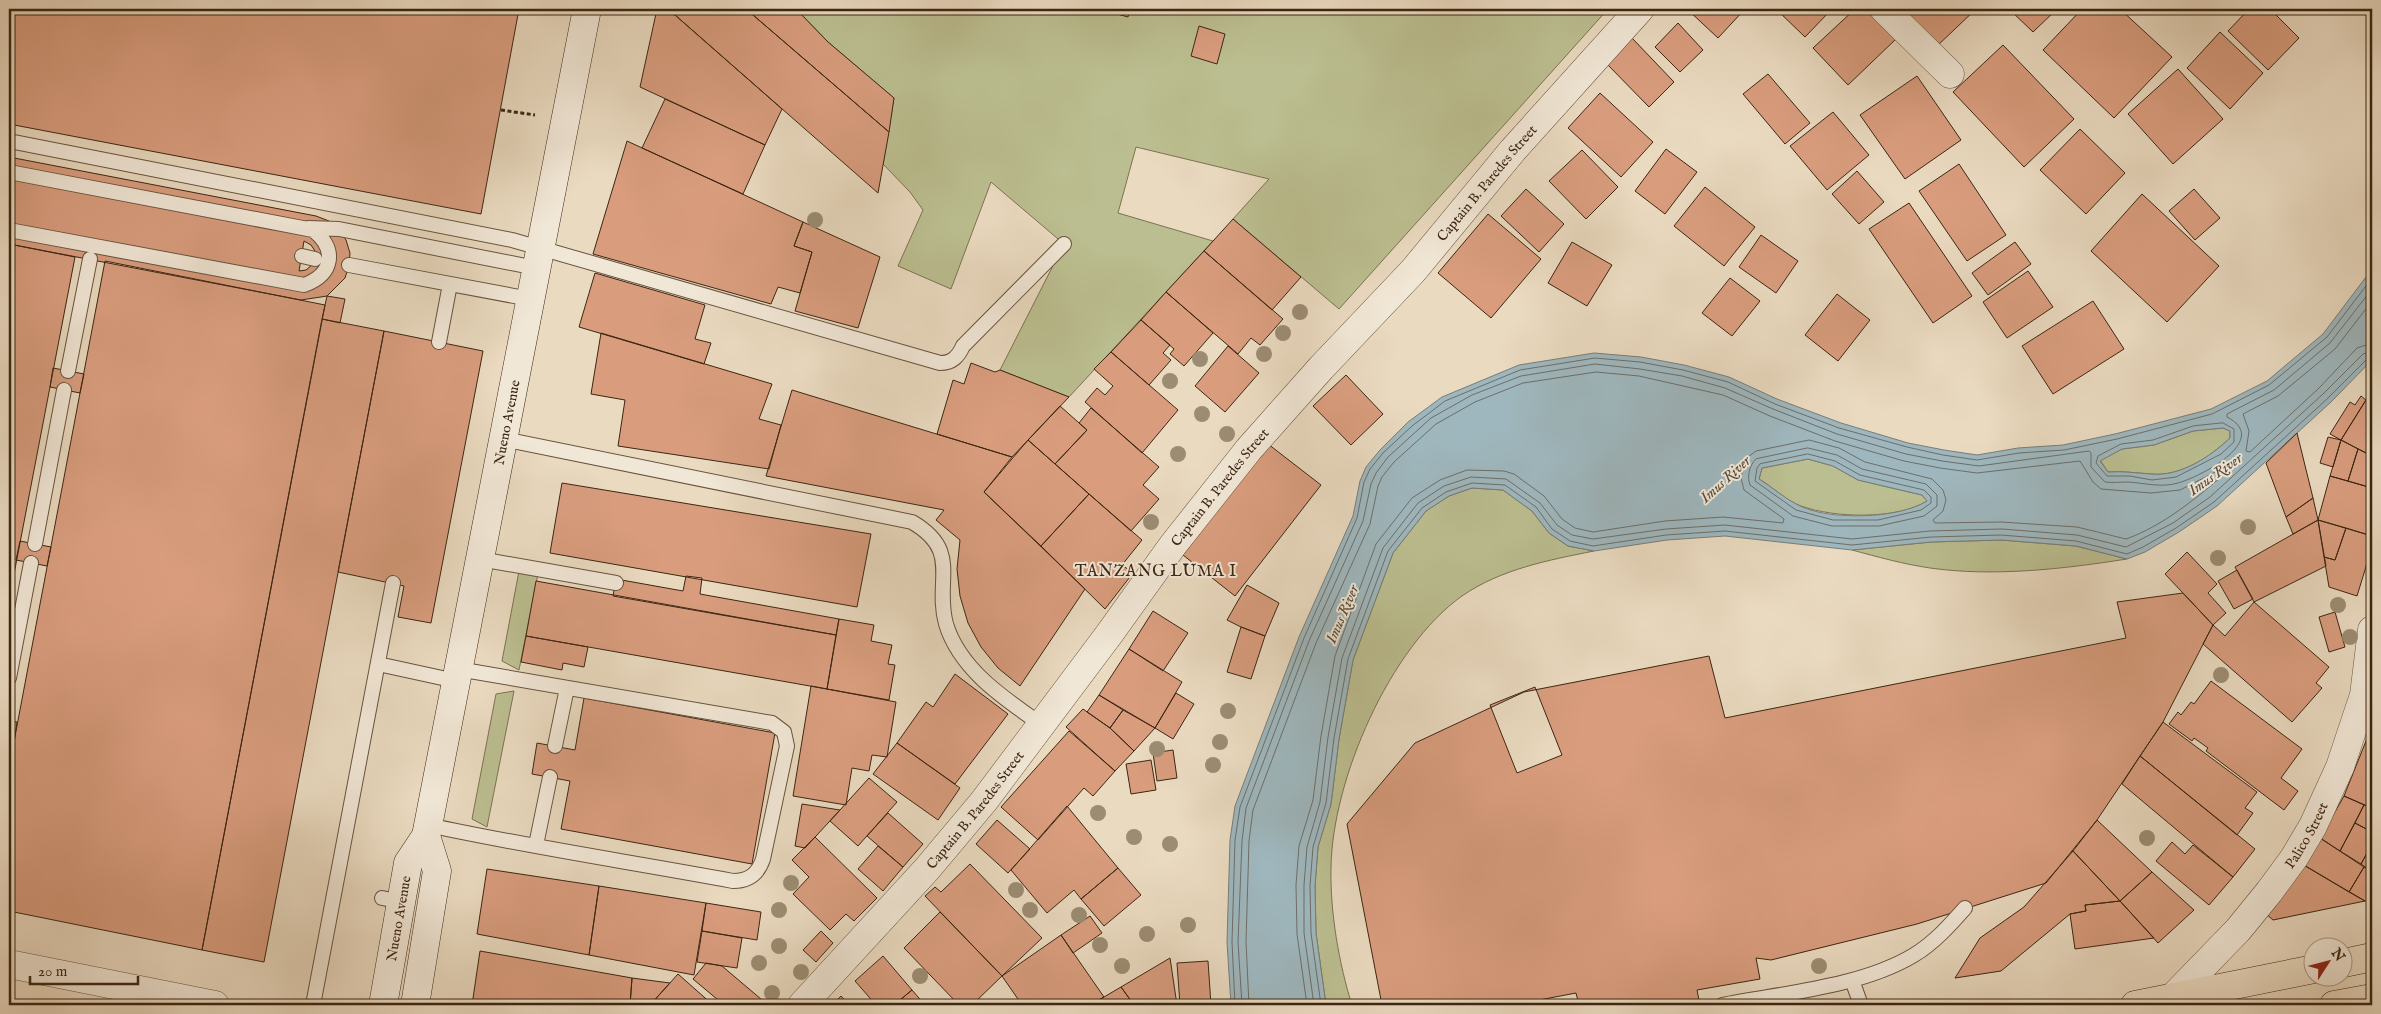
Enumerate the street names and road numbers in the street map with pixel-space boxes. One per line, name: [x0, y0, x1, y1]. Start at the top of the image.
street label: Captain B. Paredes Street: [1433, 121, 1541, 245]
street label: Nueno Avenue: [490, 378, 525, 467]
street label: Captain B. Paredes Street: [1167, 425, 1273, 550]
street label: Captain B. Paredes Street: [923, 747, 1029, 873]
street label: Palico Street: [2281, 800, 2333, 872]
street label: Nueno Avenue: [383, 874, 416, 963]

